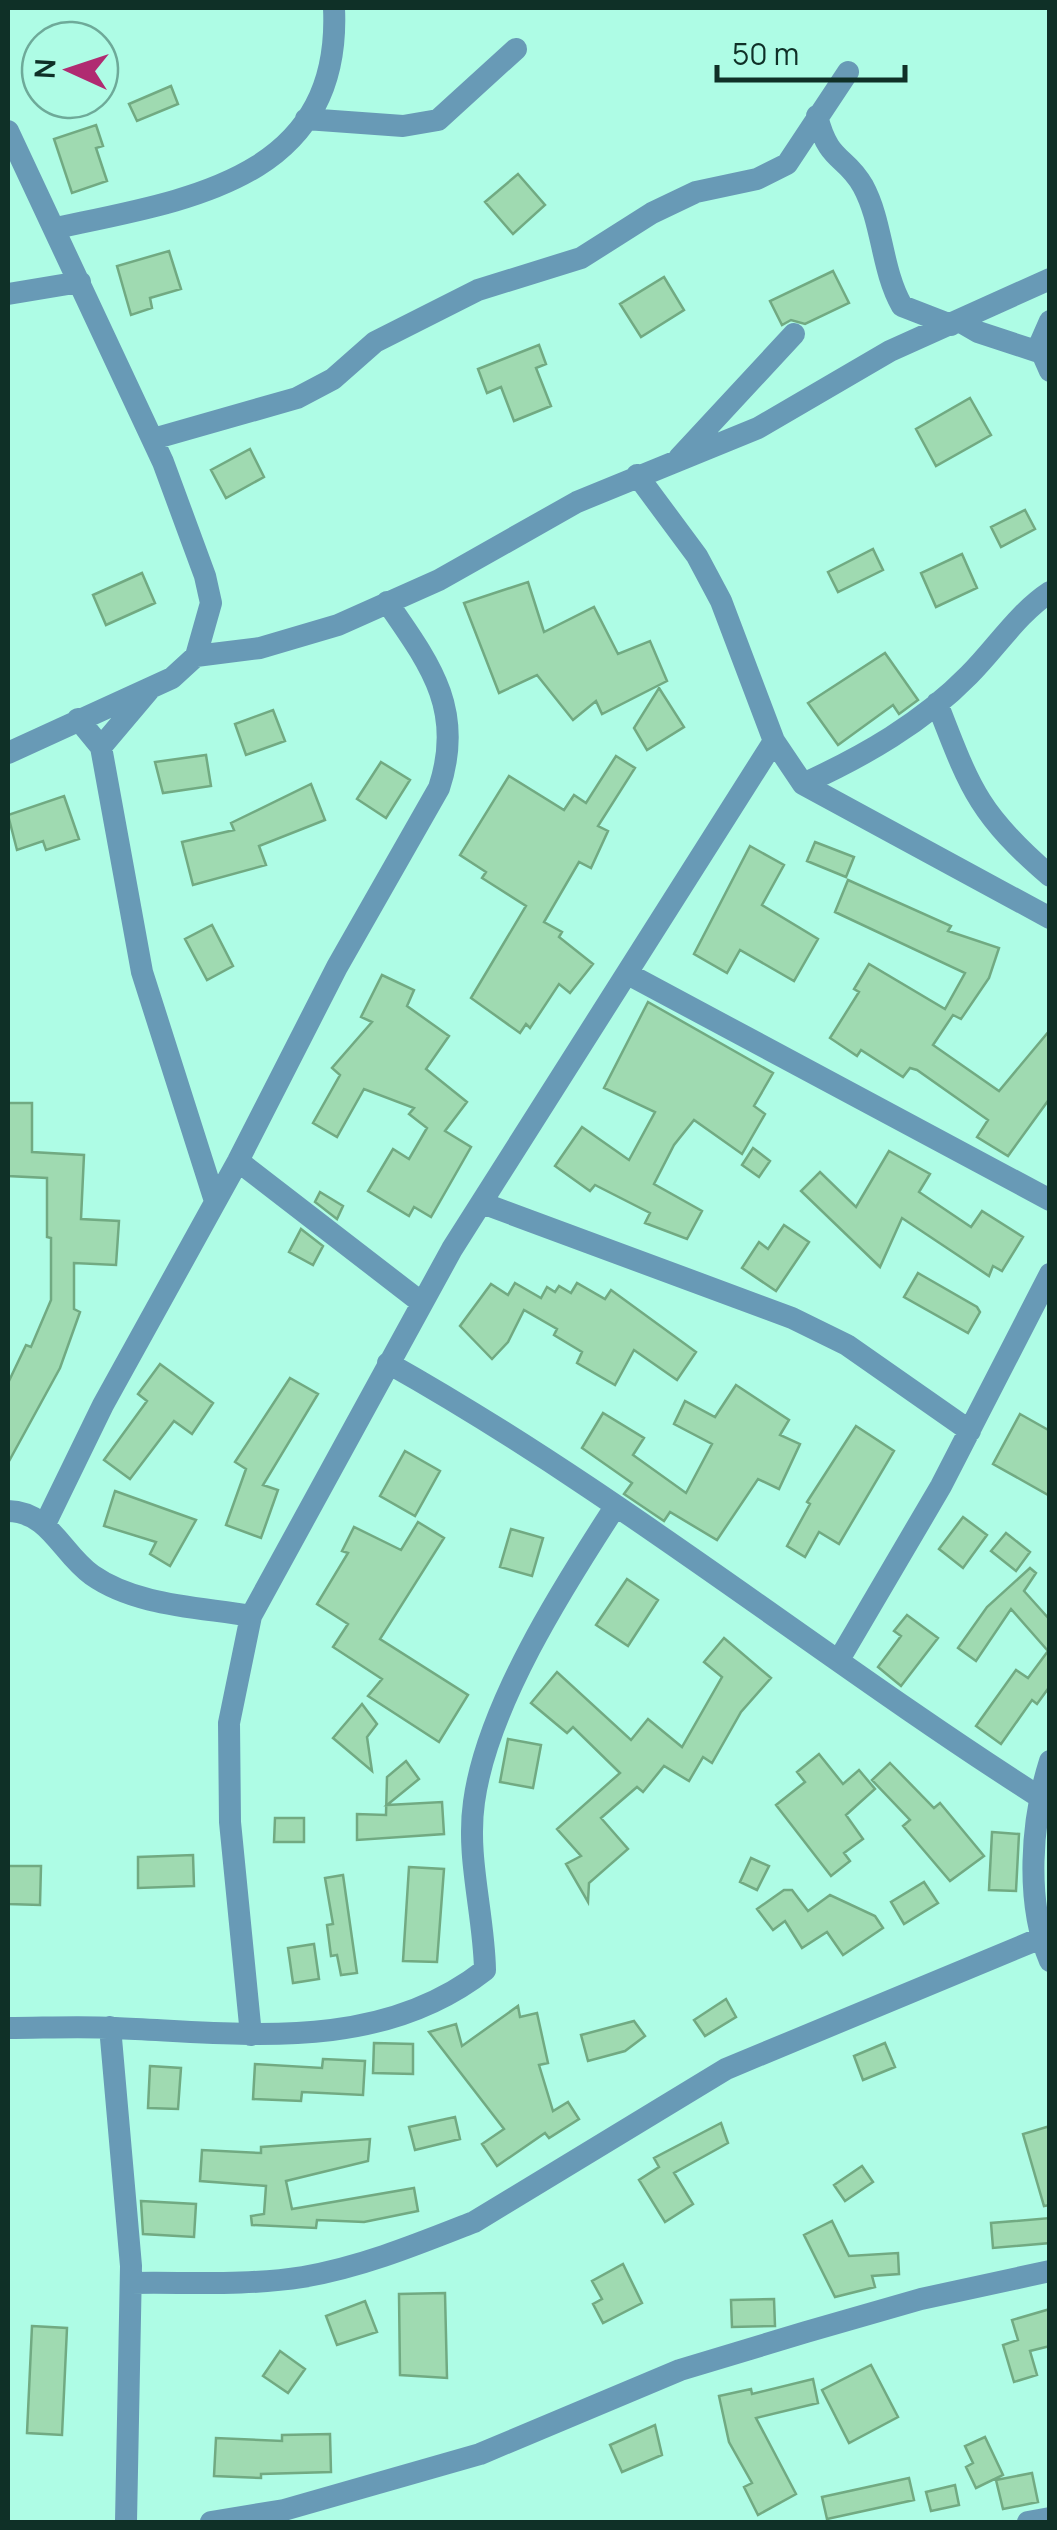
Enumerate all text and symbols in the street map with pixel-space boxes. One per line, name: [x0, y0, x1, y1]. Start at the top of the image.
north arrow: [20, 20, 120, 120]
scale bar: [717, 20, 904, 82]
text: 50 m: [732, 33, 799, 74]
text: N: [25, 58, 64, 80]

